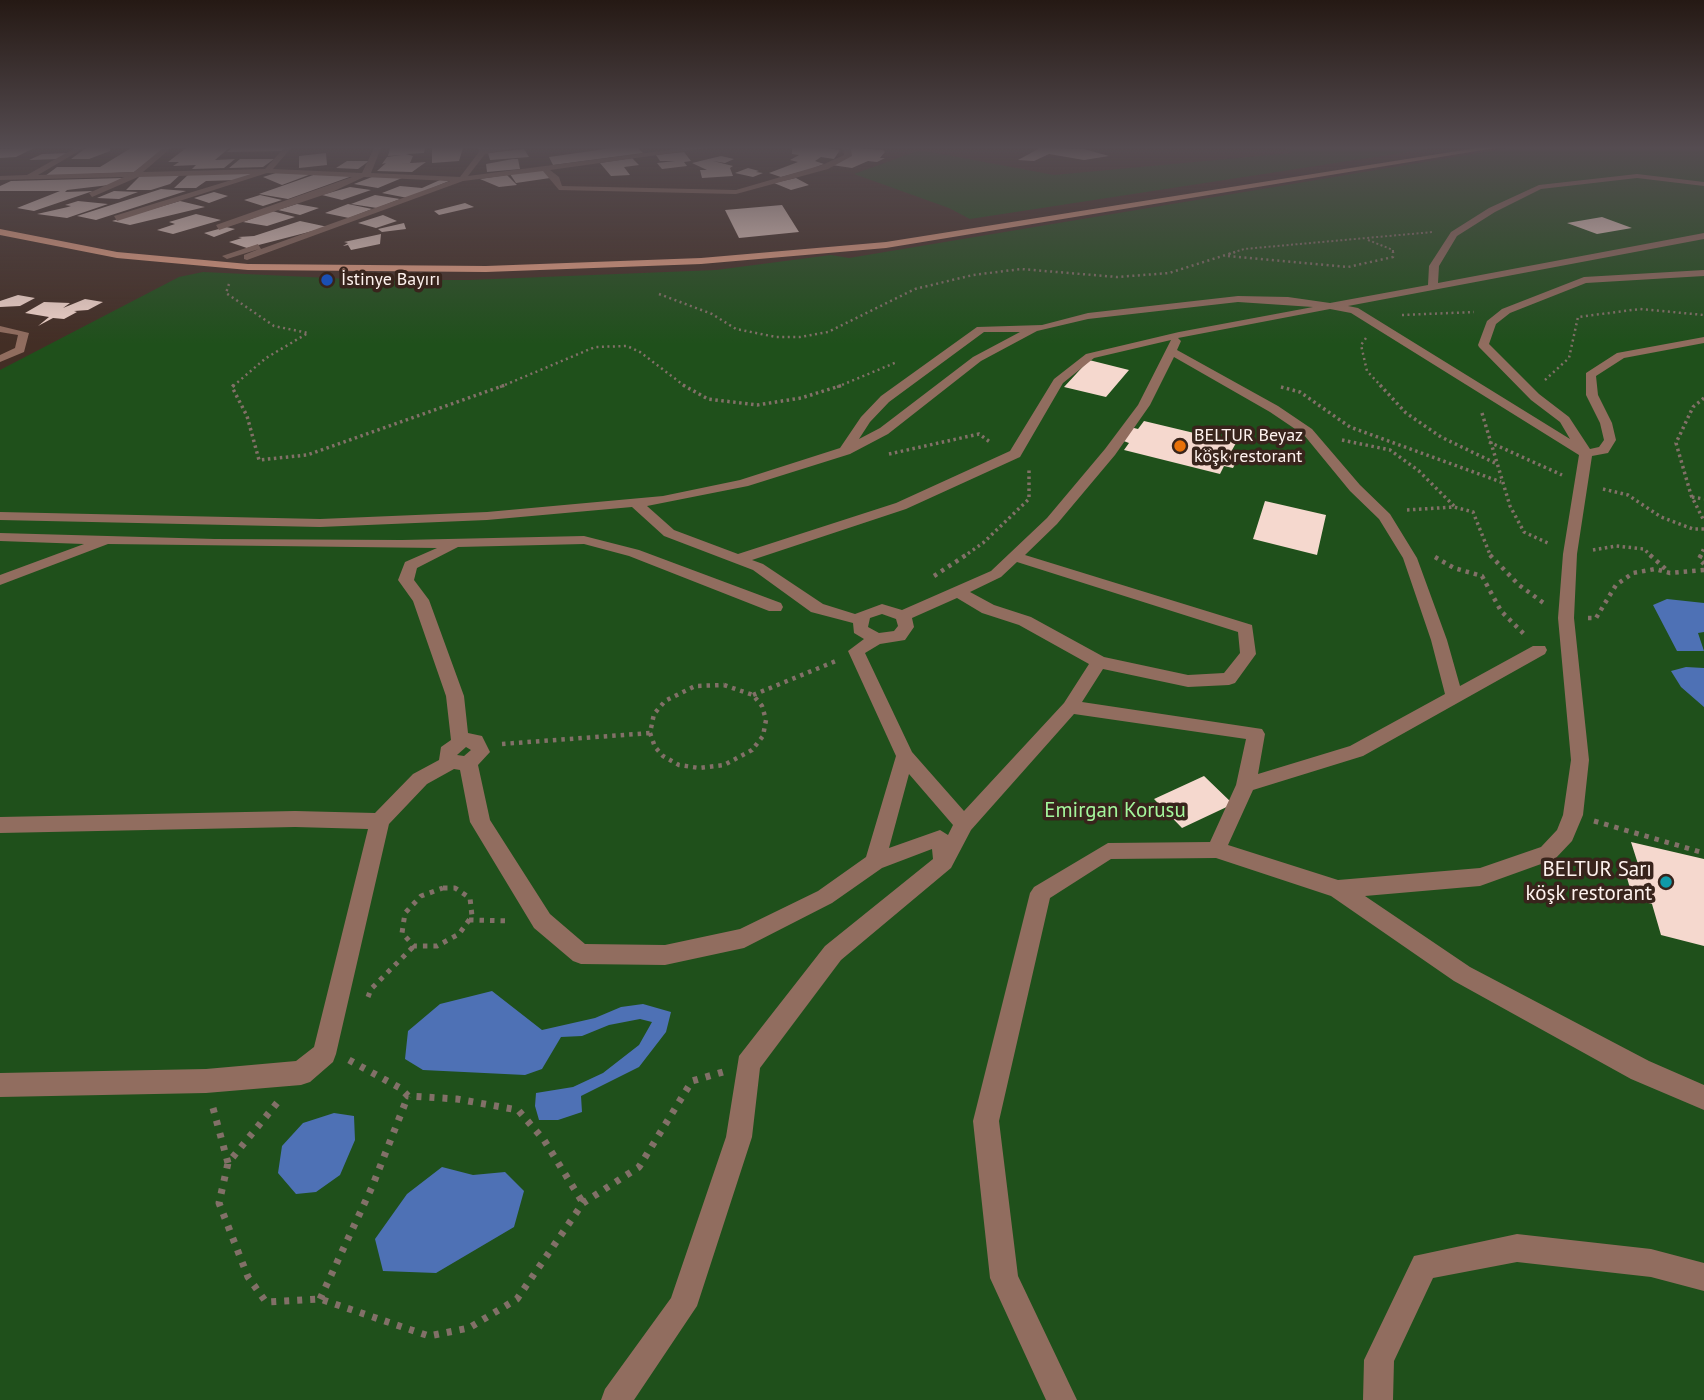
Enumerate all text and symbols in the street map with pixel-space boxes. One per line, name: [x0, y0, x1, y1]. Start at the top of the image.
place label: İstinye Bayırı: [341, 269, 440, 291]
marker: İstinye Bayırı: [319, 272, 335, 288]
place label: BELTUR Beyaz köşk restorant: [1194, 425, 1303, 467]
marker: BELTUR Beyaz köşk restorant: [1172, 438, 1188, 454]
park label: Emirgan Korusu: [1044, 798, 1186, 824]
place label: BELTUR Sarı köşk restorant: [1525, 857, 1652, 907]
marker: BELTUR Sarı köşk restorant: [1658, 874, 1674, 890]

